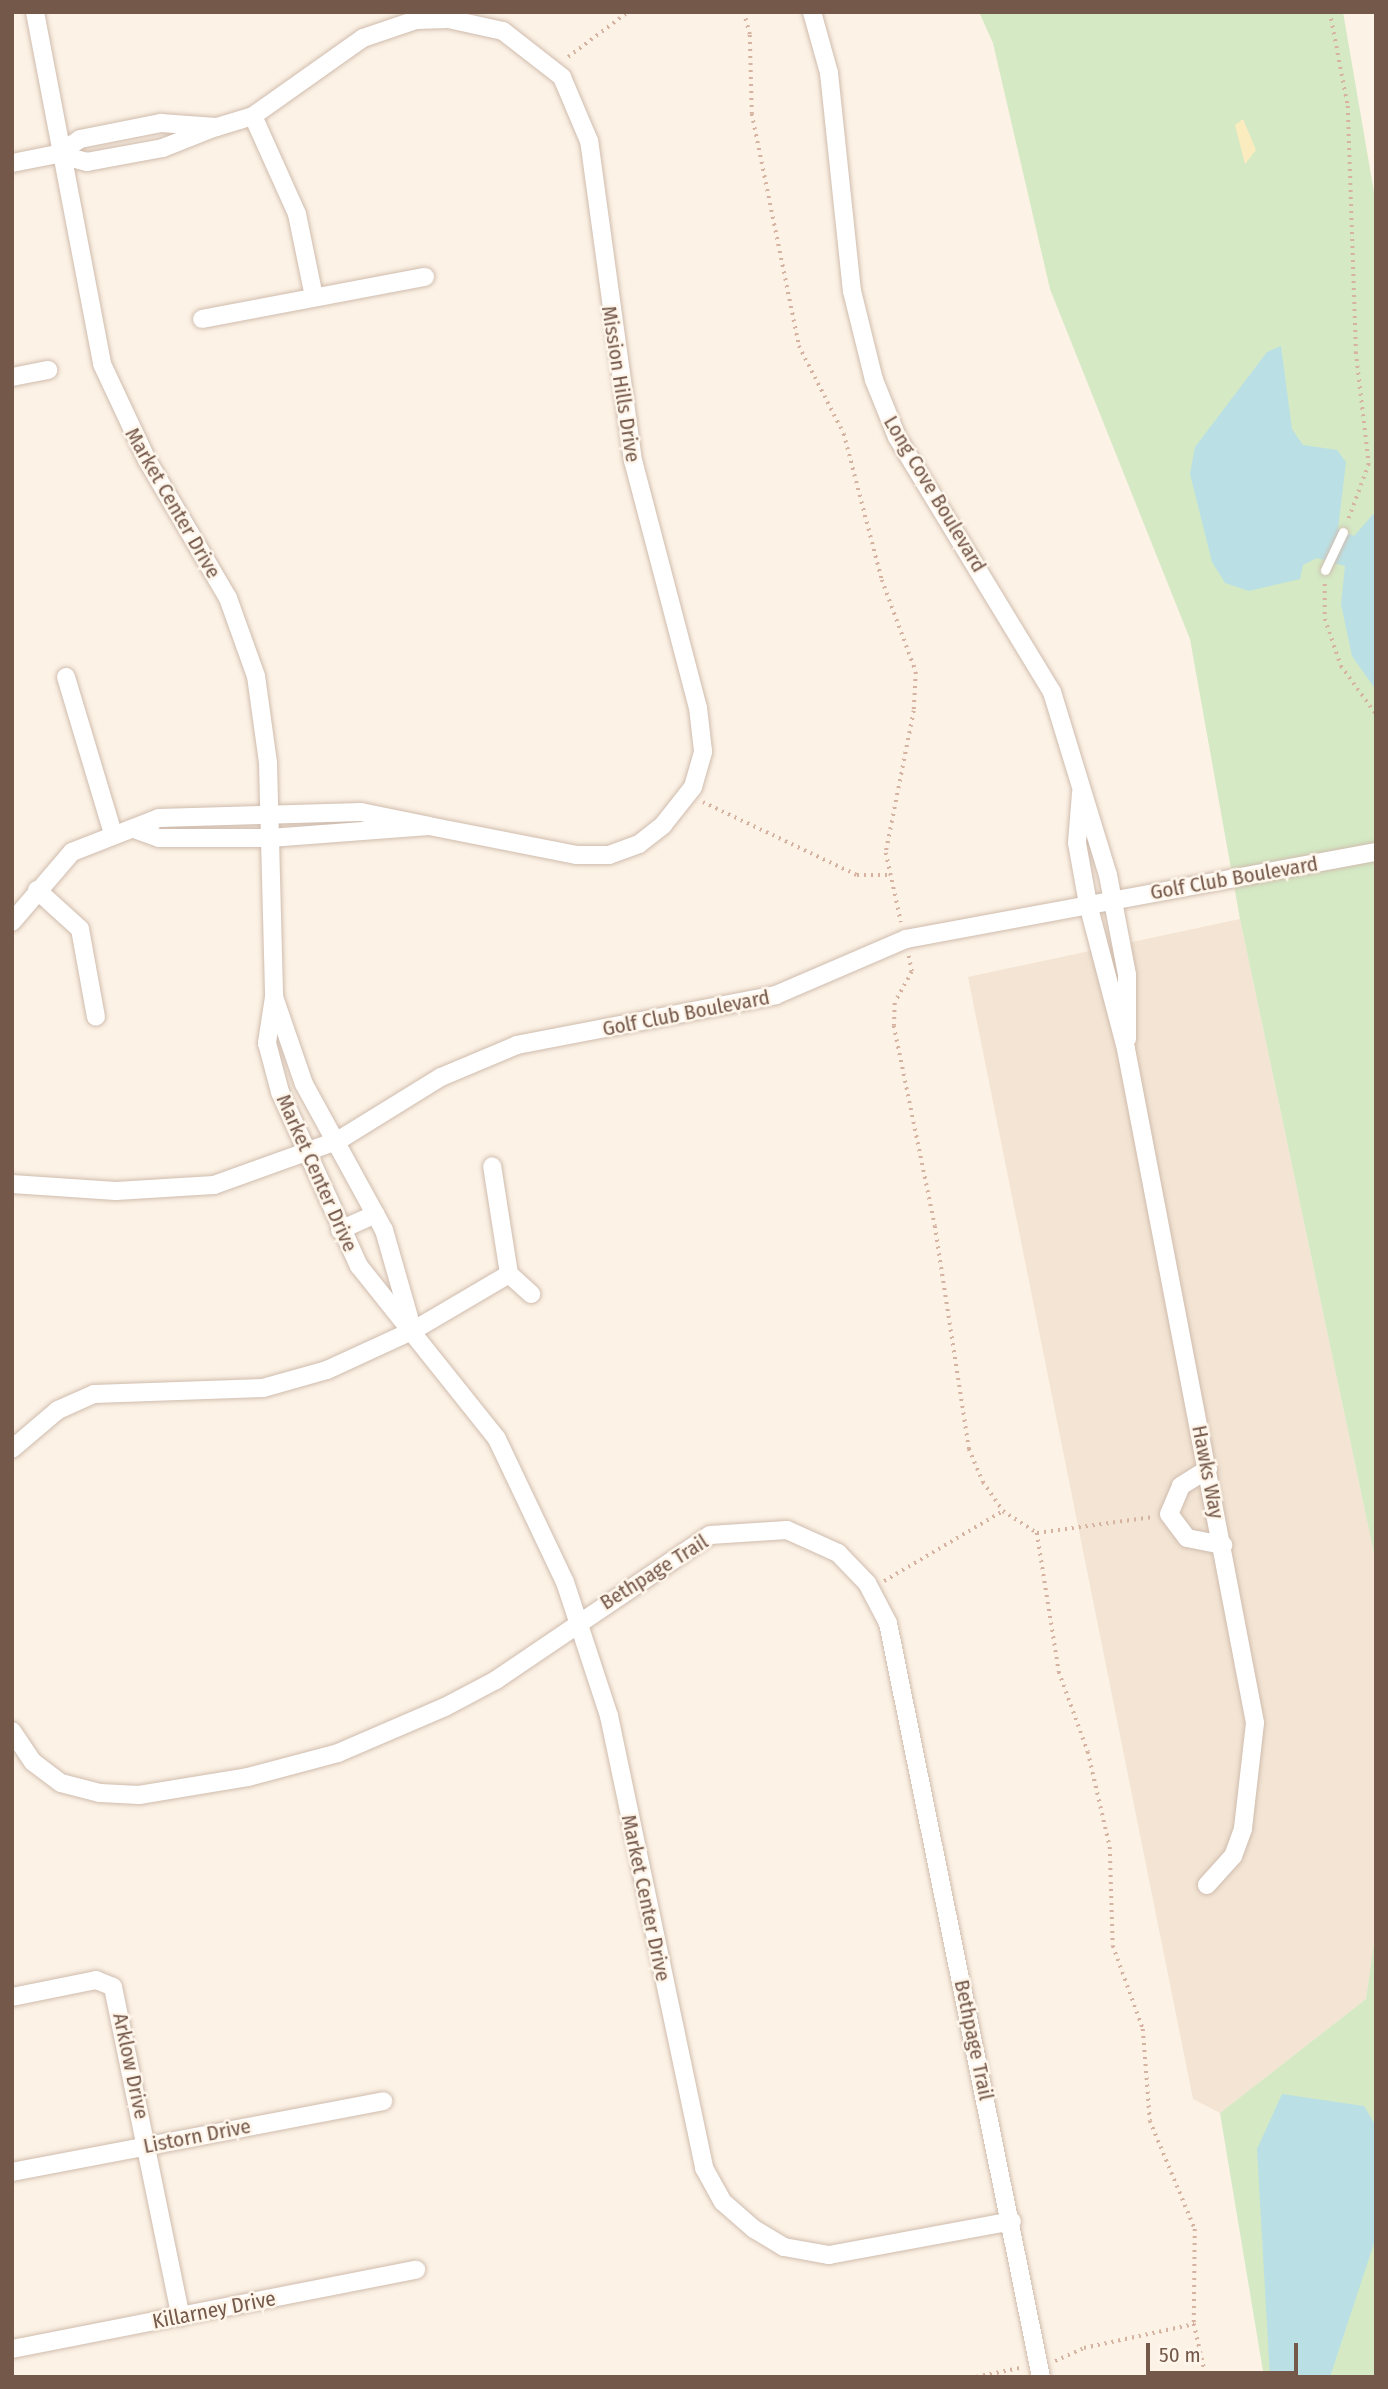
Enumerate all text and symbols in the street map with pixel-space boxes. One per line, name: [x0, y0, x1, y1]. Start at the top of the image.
street label: Mission Hills Drive: [596, 304, 646, 464]
street label: Long Cove Boulevard: [878, 411, 992, 577]
street label: Market Center Drive: [120, 423, 226, 583]
street label: Golf Club Boulevard: [1148, 851, 1320, 905]
street label: Golf Club Boulevard: [600, 984, 772, 1042]
street label: Market Center Drive: [271, 1090, 363, 1256]
street label: Hawks Way: [1187, 1423, 1229, 1521]
street label: Bethpage Trail: [595, 1529, 713, 1615]
street label: Market Center Drive: [616, 1812, 676, 1984]
street label: Bethpage Trail: [949, 1977, 999, 2103]
street label: Arklow Drive: [107, 2011, 155, 2121]
street label: Listorn Drive: [141, 2113, 253, 2159]
street label: Killarney Drive: [150, 2286, 278, 2334]
scale bar: [1150, 2330, 1302, 2374]
text: 50 m: [1159, 2342, 1201, 2368]

